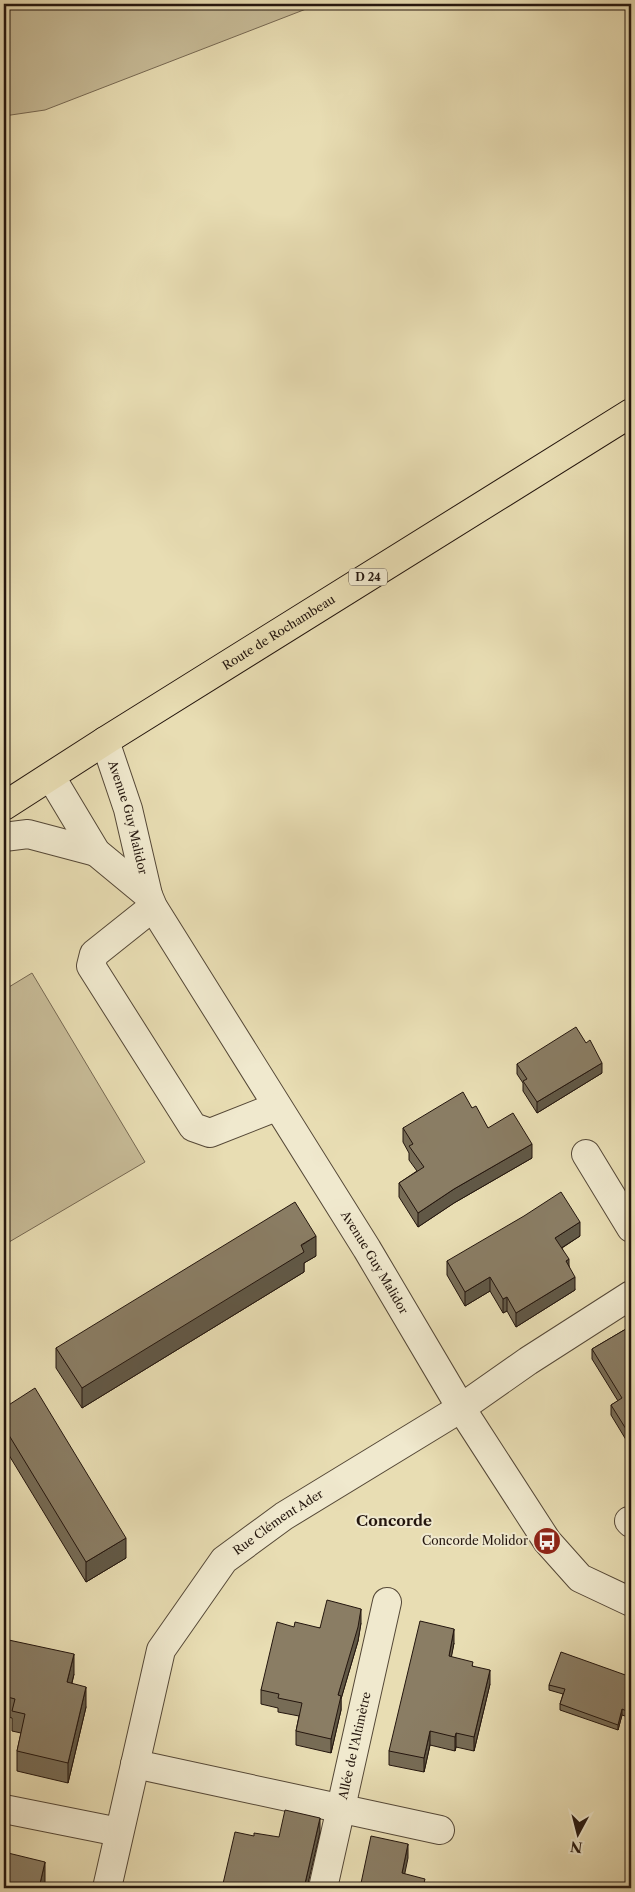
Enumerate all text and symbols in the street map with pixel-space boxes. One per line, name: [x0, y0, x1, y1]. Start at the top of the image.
road number: D 24: [349, 568, 387, 586]
street label: Route de Rochambeau: [219, 591, 338, 673]
street label: Avenue Guy Malidor: [105, 758, 151, 876]
street label: Avenue Guy Malidor: [338, 1207, 412, 1317]
street label: Rue Clément Ader: [230, 1486, 326, 1558]
district label: Concorde: [356, 1511, 432, 1530]
bus stop icon: Concorde Molidor: [532, 1526, 562, 1556]
place label: Concorde Molidor: [422, 1533, 528, 1548]
street label: Allée de l'Altimètre: [335, 1690, 374, 1802]
north arrow: [552, 1810, 602, 1860]
text: N: [569, 1837, 584, 1857]

